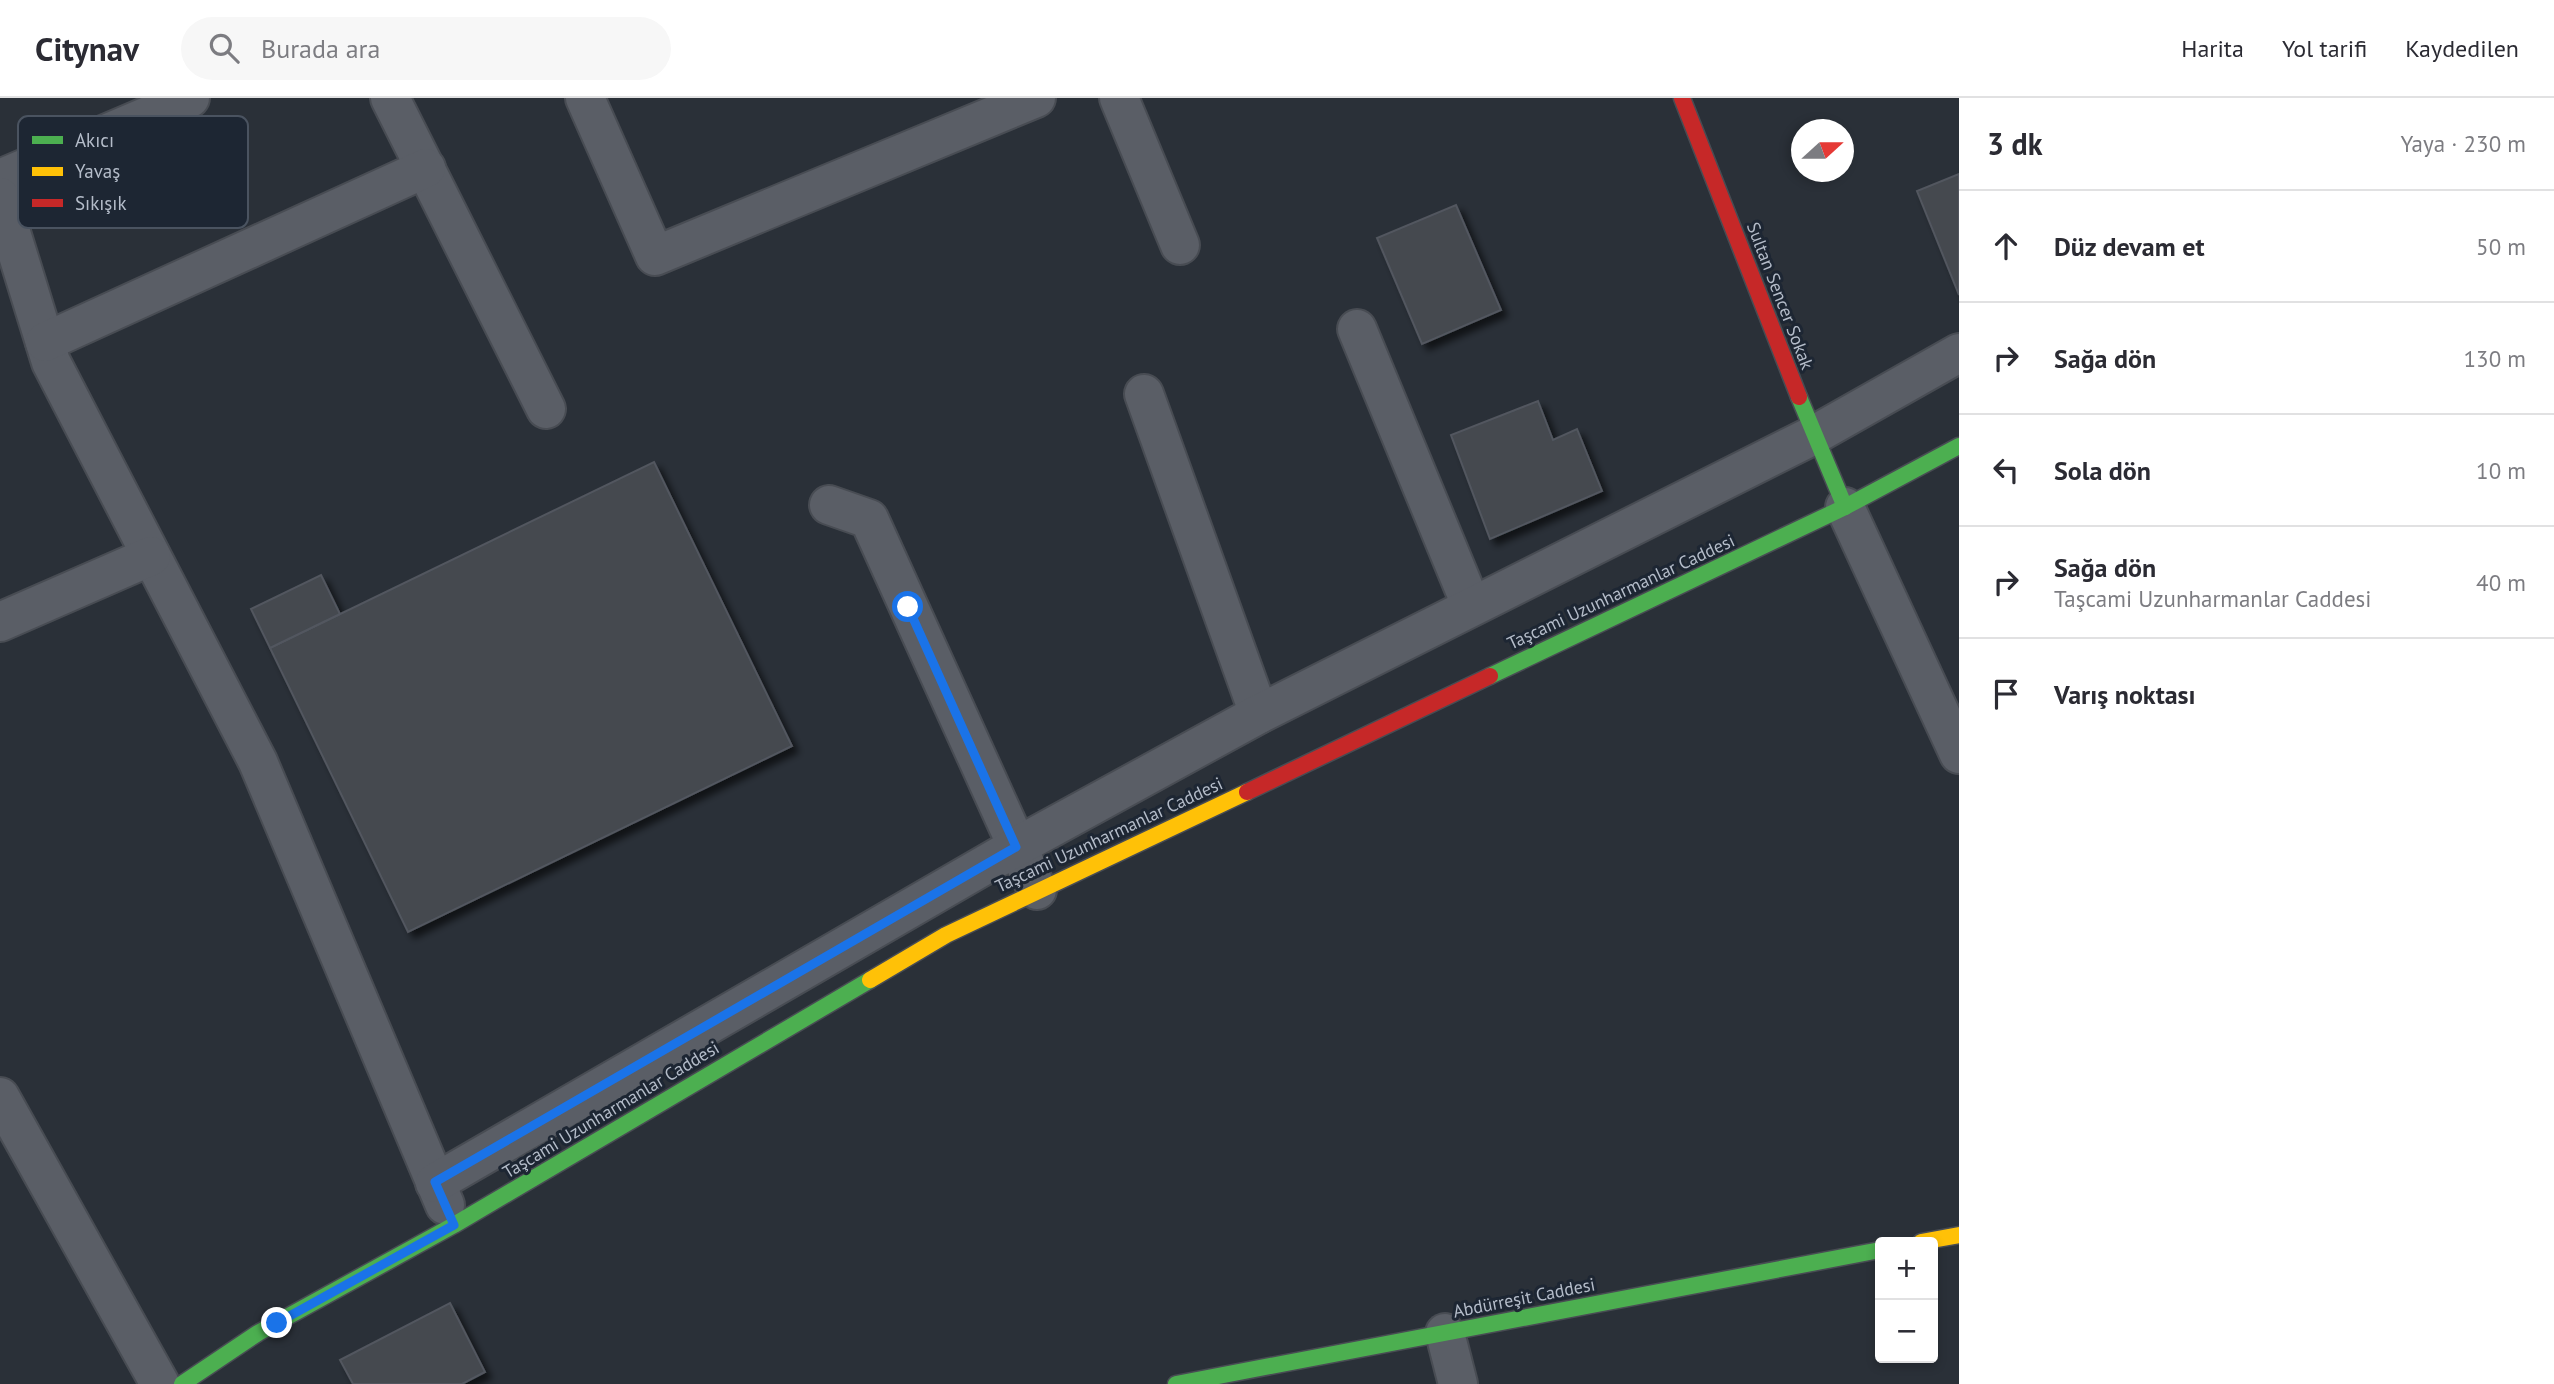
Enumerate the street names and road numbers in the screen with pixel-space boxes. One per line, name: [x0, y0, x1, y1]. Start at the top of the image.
street label: Sultan Sencer Sokak: [1742, 219, 1819, 373]
street label: Taşcami Uzunharmanlar Caddesi: [1503, 529, 1738, 654]
street label: Taşcami Uzunharmanlar Caddesi: [991, 772, 1226, 897]
street label: Taşcami Uzunharmanlar Caddesi: [498, 1036, 723, 1183]
street label: Abdürreşit Caddesi: [1451, 1272, 1597, 1323]

